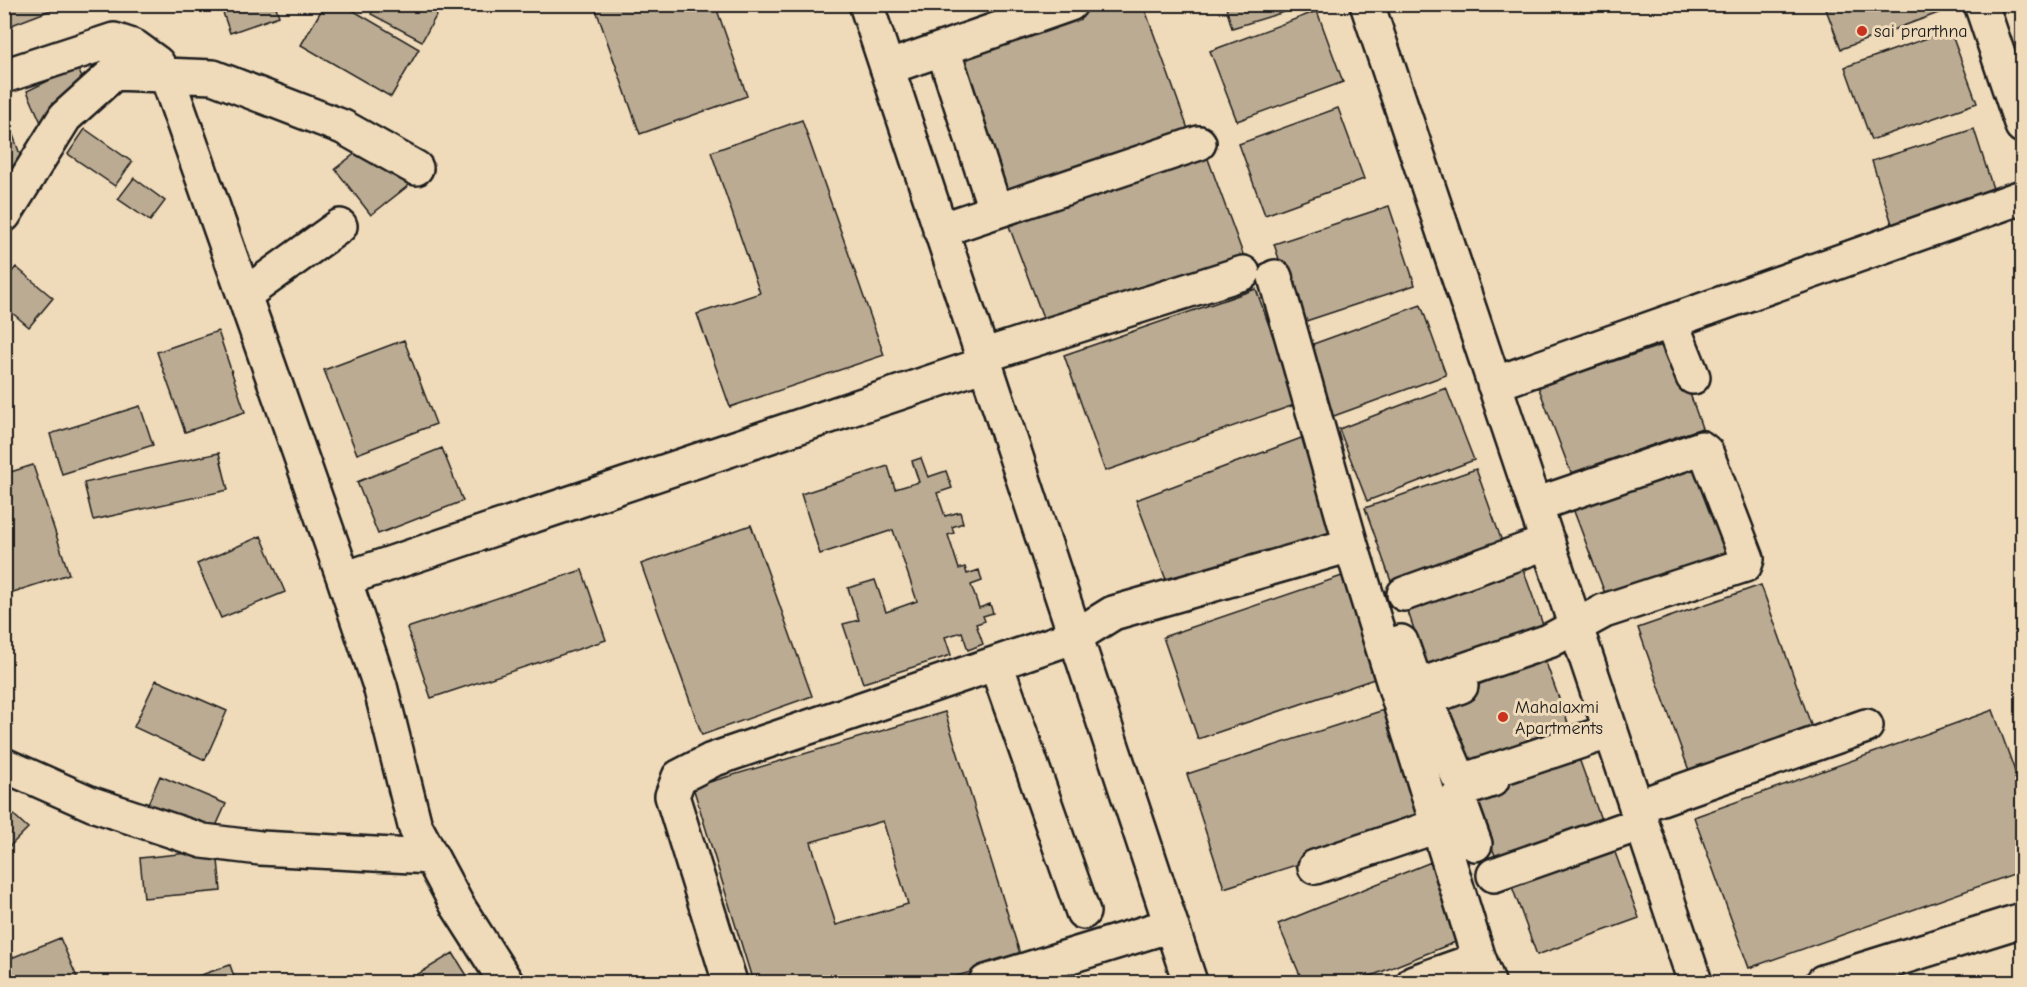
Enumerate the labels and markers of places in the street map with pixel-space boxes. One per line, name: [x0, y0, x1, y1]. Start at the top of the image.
place label: sai prarthna: [1874, 21, 1968, 42]
marker: sai prarthna: [1855, 24, 1869, 38]
place label: Mahalaxmi Apartments: [1515, 697, 1603, 739]
marker: Mahalaxmi Apartments: [1496, 710, 1510, 724]

